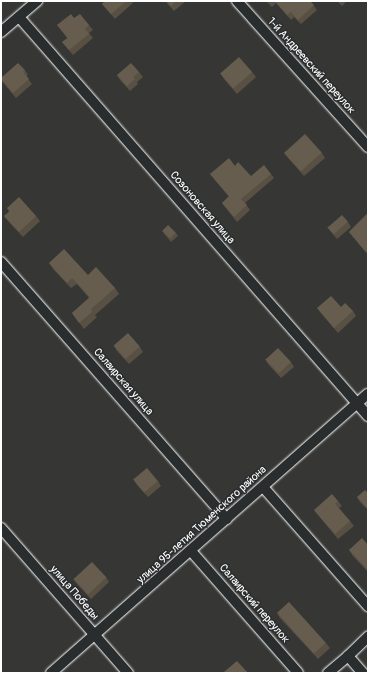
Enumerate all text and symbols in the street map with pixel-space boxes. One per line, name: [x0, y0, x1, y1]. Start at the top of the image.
street label: 1-й Андреевский переулок: [264, 15, 358, 117]
street label: Созоновская улица: [167, 169, 237, 247]
street label: Салаирская улица: [90, 346, 156, 418]
street label: улица 95-летия Тюменского района: [135, 463, 269, 587]
street label: Салаирский переулок: [216, 562, 292, 646]
street label: улица Победы: [47, 563, 101, 623]

